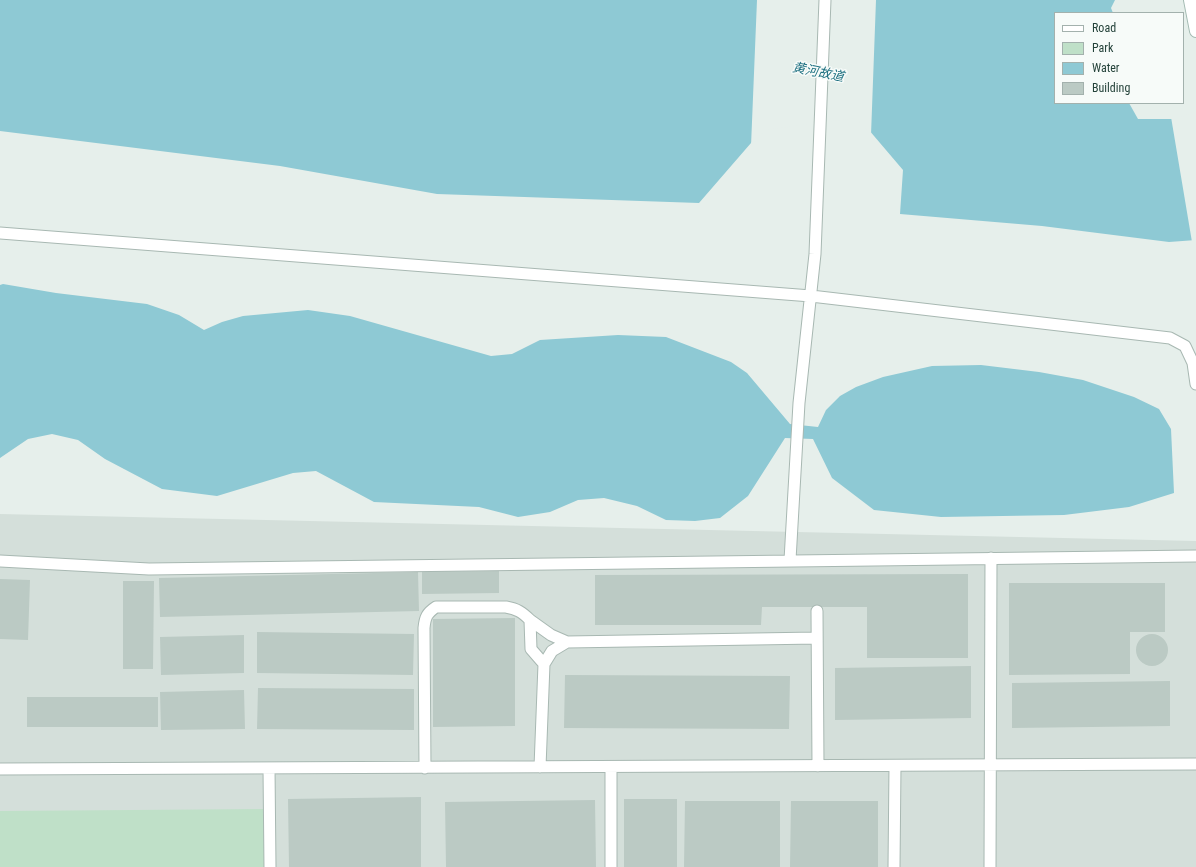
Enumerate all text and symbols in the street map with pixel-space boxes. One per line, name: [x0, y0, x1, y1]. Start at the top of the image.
legend: [1054, 12, 1184, 104]
text: Road: [1092, 21, 1116, 35]
text: Park: [1092, 41, 1113, 55]
water label: 黄河故道: [791, 60, 845, 86]
text: Water: [1092, 61, 1120, 75]
text: Building: [1092, 81, 1130, 95]

